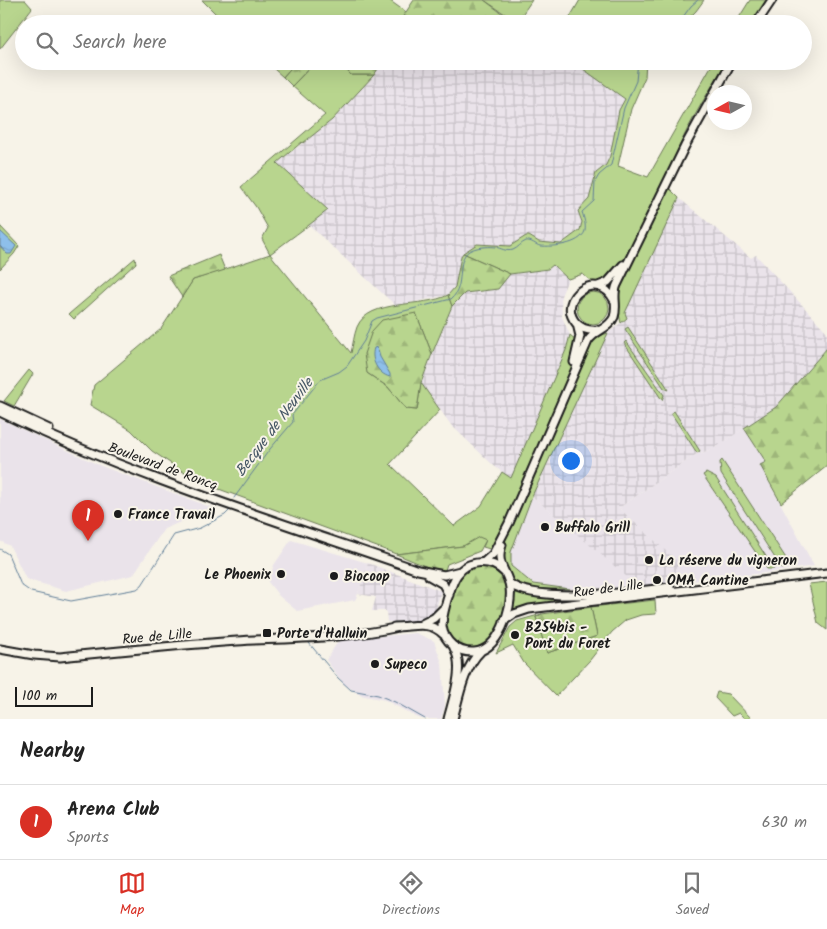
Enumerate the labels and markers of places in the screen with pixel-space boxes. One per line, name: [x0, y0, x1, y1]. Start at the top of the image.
pin: 1: [72, 500, 104, 541]
place label: France Travail: [128, 504, 215, 526]
marker: France Travail: [112, 508, 124, 520]
place label: Buffalo Grill: [555, 517, 630, 539]
marker: Buffalo Grill: [539, 521, 551, 533]
place label: La réserve du vigneron: [659, 550, 797, 572]
marker: La réserve du vigneron: [643, 554, 655, 566]
place label: Le Phoenix: [204, 564, 271, 586]
place label: Biocoop: [344, 566, 390, 588]
marker: Le Phoenix: [275, 568, 287, 580]
marker: Biocoop: [328, 570, 340, 582]
place label: OMA Cantine: [667, 570, 749, 592]
marker: OMA Cantine: [651, 574, 663, 586]
place label: B254bis - Pont du Foret: [525, 617, 611, 655]
place label: Porte d'Halluin: [277, 623, 367, 645]
marker: Porte d'Halluin: [261, 627, 273, 639]
marker: B254bis - Pont du Foret: [509, 629, 521, 641]
place label: Supeco: [385, 654, 428, 676]
marker: Supeco: [369, 658, 381, 670]

